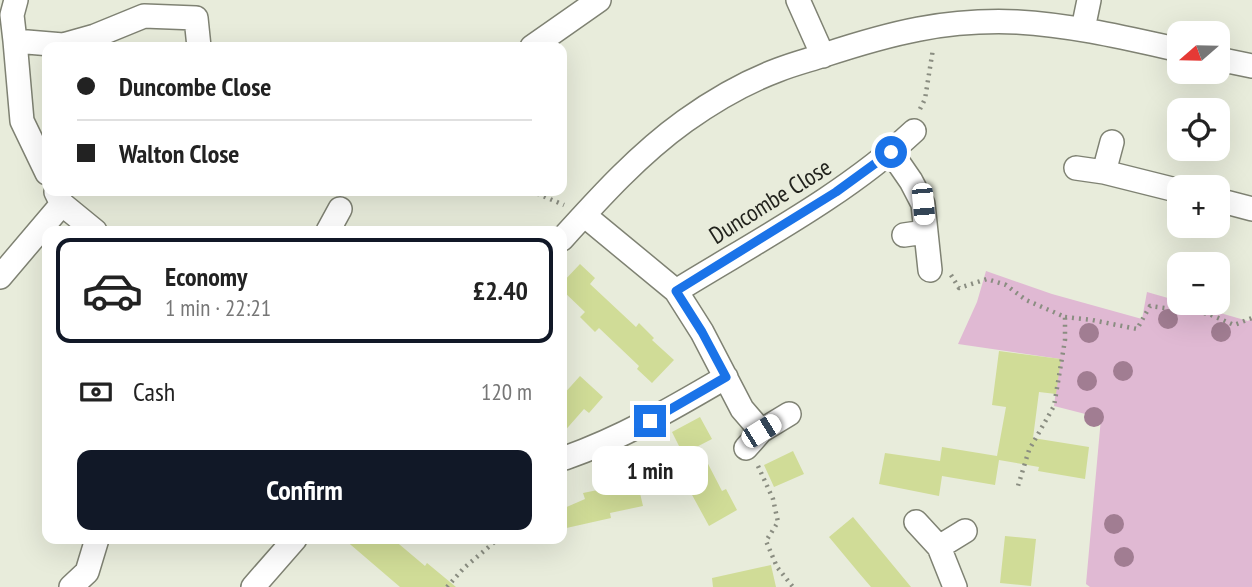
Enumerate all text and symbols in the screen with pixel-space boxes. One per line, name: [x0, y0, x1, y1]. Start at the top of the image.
north arrow: [1167, 21, 1230, 84]
map controls: [1167, 21, 1230, 315]
text: Duncombe Close: [119, 70, 271, 103]
button: locate: [1167, 98, 1230, 161]
route start: [875, 136, 907, 168]
text: Walton Close: [119, 137, 239, 170]
street label: Duncombe Close: [703, 151, 837, 251]
button: +: [1167, 175, 1230, 238]
car: [911, 182, 936, 226]
button: −: [1167, 252, 1230, 315]
icon: car: [81, 259, 144, 322]
text: Economy: [165, 260, 247, 293]
text: £2.40: [473, 274, 528, 307]
text: 1 min · 22:21: [165, 293, 271, 322]
icon: cash: [77, 373, 115, 411]
text: Cash: [133, 375, 175, 408]
text: 120 m: [481, 377, 532, 406]
route end: [634, 405, 666, 437]
car: [738, 411, 785, 451]
callout: 1 min: [592, 446, 708, 494]
button: Confirm: [77, 450, 532, 530]
text: 1 min: [627, 456, 673, 485]

